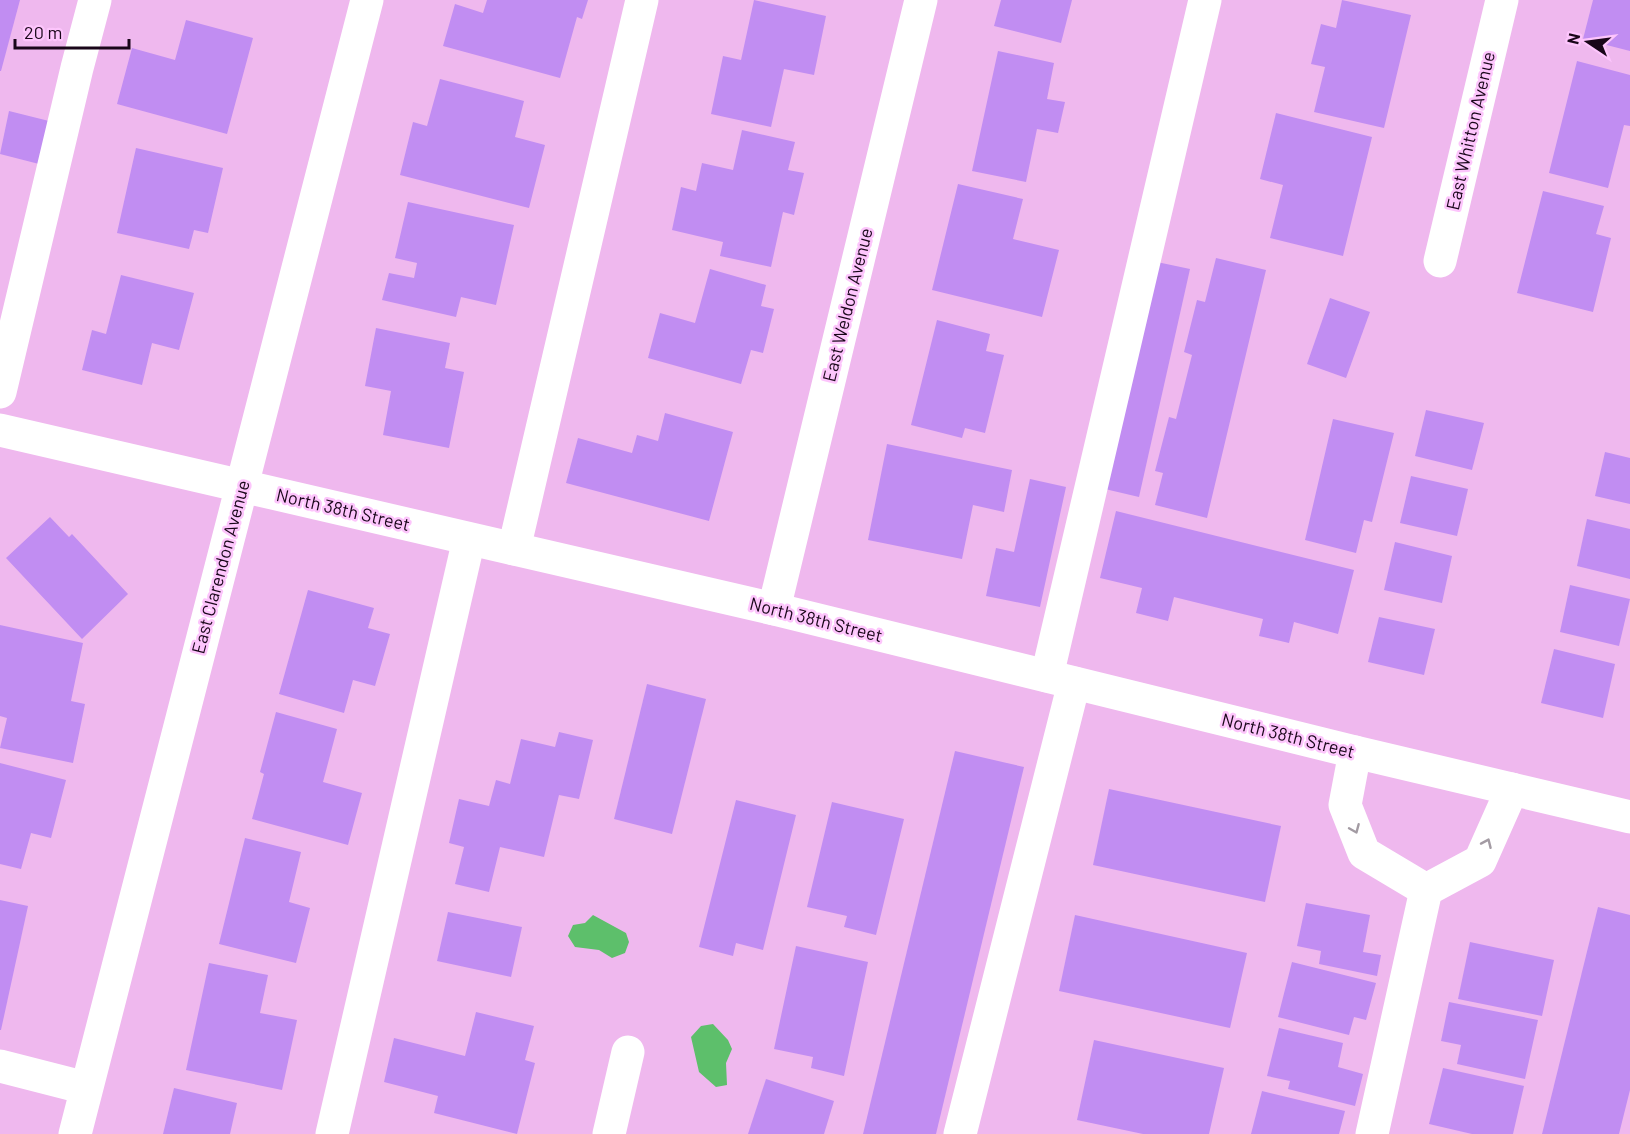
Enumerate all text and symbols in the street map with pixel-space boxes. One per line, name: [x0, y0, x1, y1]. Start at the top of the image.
scale bar: [15, 12, 129, 50]
north arrow: [1558, 12, 1618, 72]
text: 20 m: [24, 21, 62, 43]
text: N: [1562, 31, 1583, 46]
street label: East Whitton Avenue: [1441, 49, 1499, 212]
street label: East Weldon Avenue: [817, 226, 877, 384]
street label: East Clarendon Avenue: [186, 477, 254, 656]
street label: North 38th Street: [274, 483, 412, 535]
street label: North 38th Street: [747, 592, 885, 646]
street label: North 38th Street: [1219, 708, 1357, 762]
one-way arrow: [1348, 822, 1360, 833]
one-way arrow: [1480, 839, 1492, 850]

